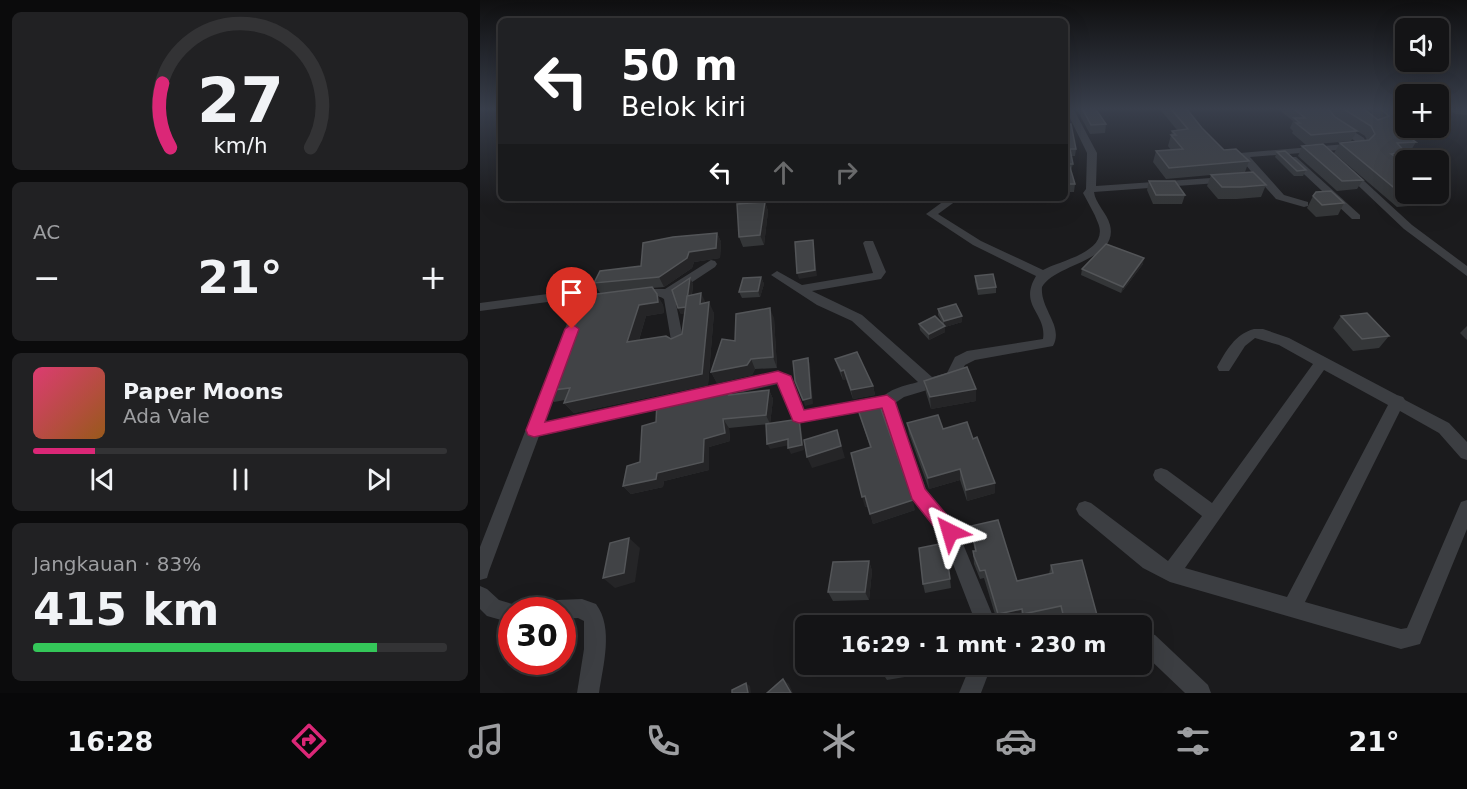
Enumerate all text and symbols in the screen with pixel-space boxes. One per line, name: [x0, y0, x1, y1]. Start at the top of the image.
map controls: [1395, 18, 1449, 204]
button: sound: [1395, 18, 1449, 72]
text: 50 m: [621, 41, 738, 90]
icon: left: [522, 42, 600, 120]
text: 27: [197, 64, 283, 137]
button: +: [1395, 84, 1449, 138]
text: Belok kiri: [621, 91, 746, 122]
text: km/h: [213, 134, 267, 159]
button: −: [1395, 150, 1449, 204]
icon: left: [704, 156, 737, 189]
icon: ahead: [767, 156, 800, 189]
icon: right: [830, 156, 863, 189]
text: AC: [33, 220, 60, 244]
text: 21°: [197, 251, 283, 304]
text: −: [33, 258, 61, 297]
text: +: [419, 258, 447, 297]
pin: [546, 267, 597, 329]
icon: arrive: [555, 276, 588, 309]
text: Paper Moons: [123, 379, 283, 404]
text: Ada Vale: [123, 404, 210, 428]
icon: previous: [86, 463, 119, 496]
icon: pause: [224, 463, 257, 496]
icon: next: [362, 463, 395, 496]
position arrow: [918, 500, 982, 564]
text: Jangkauan · 83%: [33, 552, 201, 576]
text: 415 km: [33, 583, 219, 636]
speed limit sign: 30: [498, 597, 576, 675]
text: 16:29 · 1 mnt · 230 m: [841, 632, 1106, 657]
icon: directions: [288, 720, 330, 762]
icon: music: [465, 720, 507, 762]
icon: phone: [642, 720, 684, 762]
icon: climate: [818, 720, 860, 762]
icon: car: [995, 720, 1037, 762]
icon: filters: [1172, 720, 1214, 762]
text: 16:28: [67, 726, 153, 757]
text: 21°: [1348, 726, 1400, 757]

